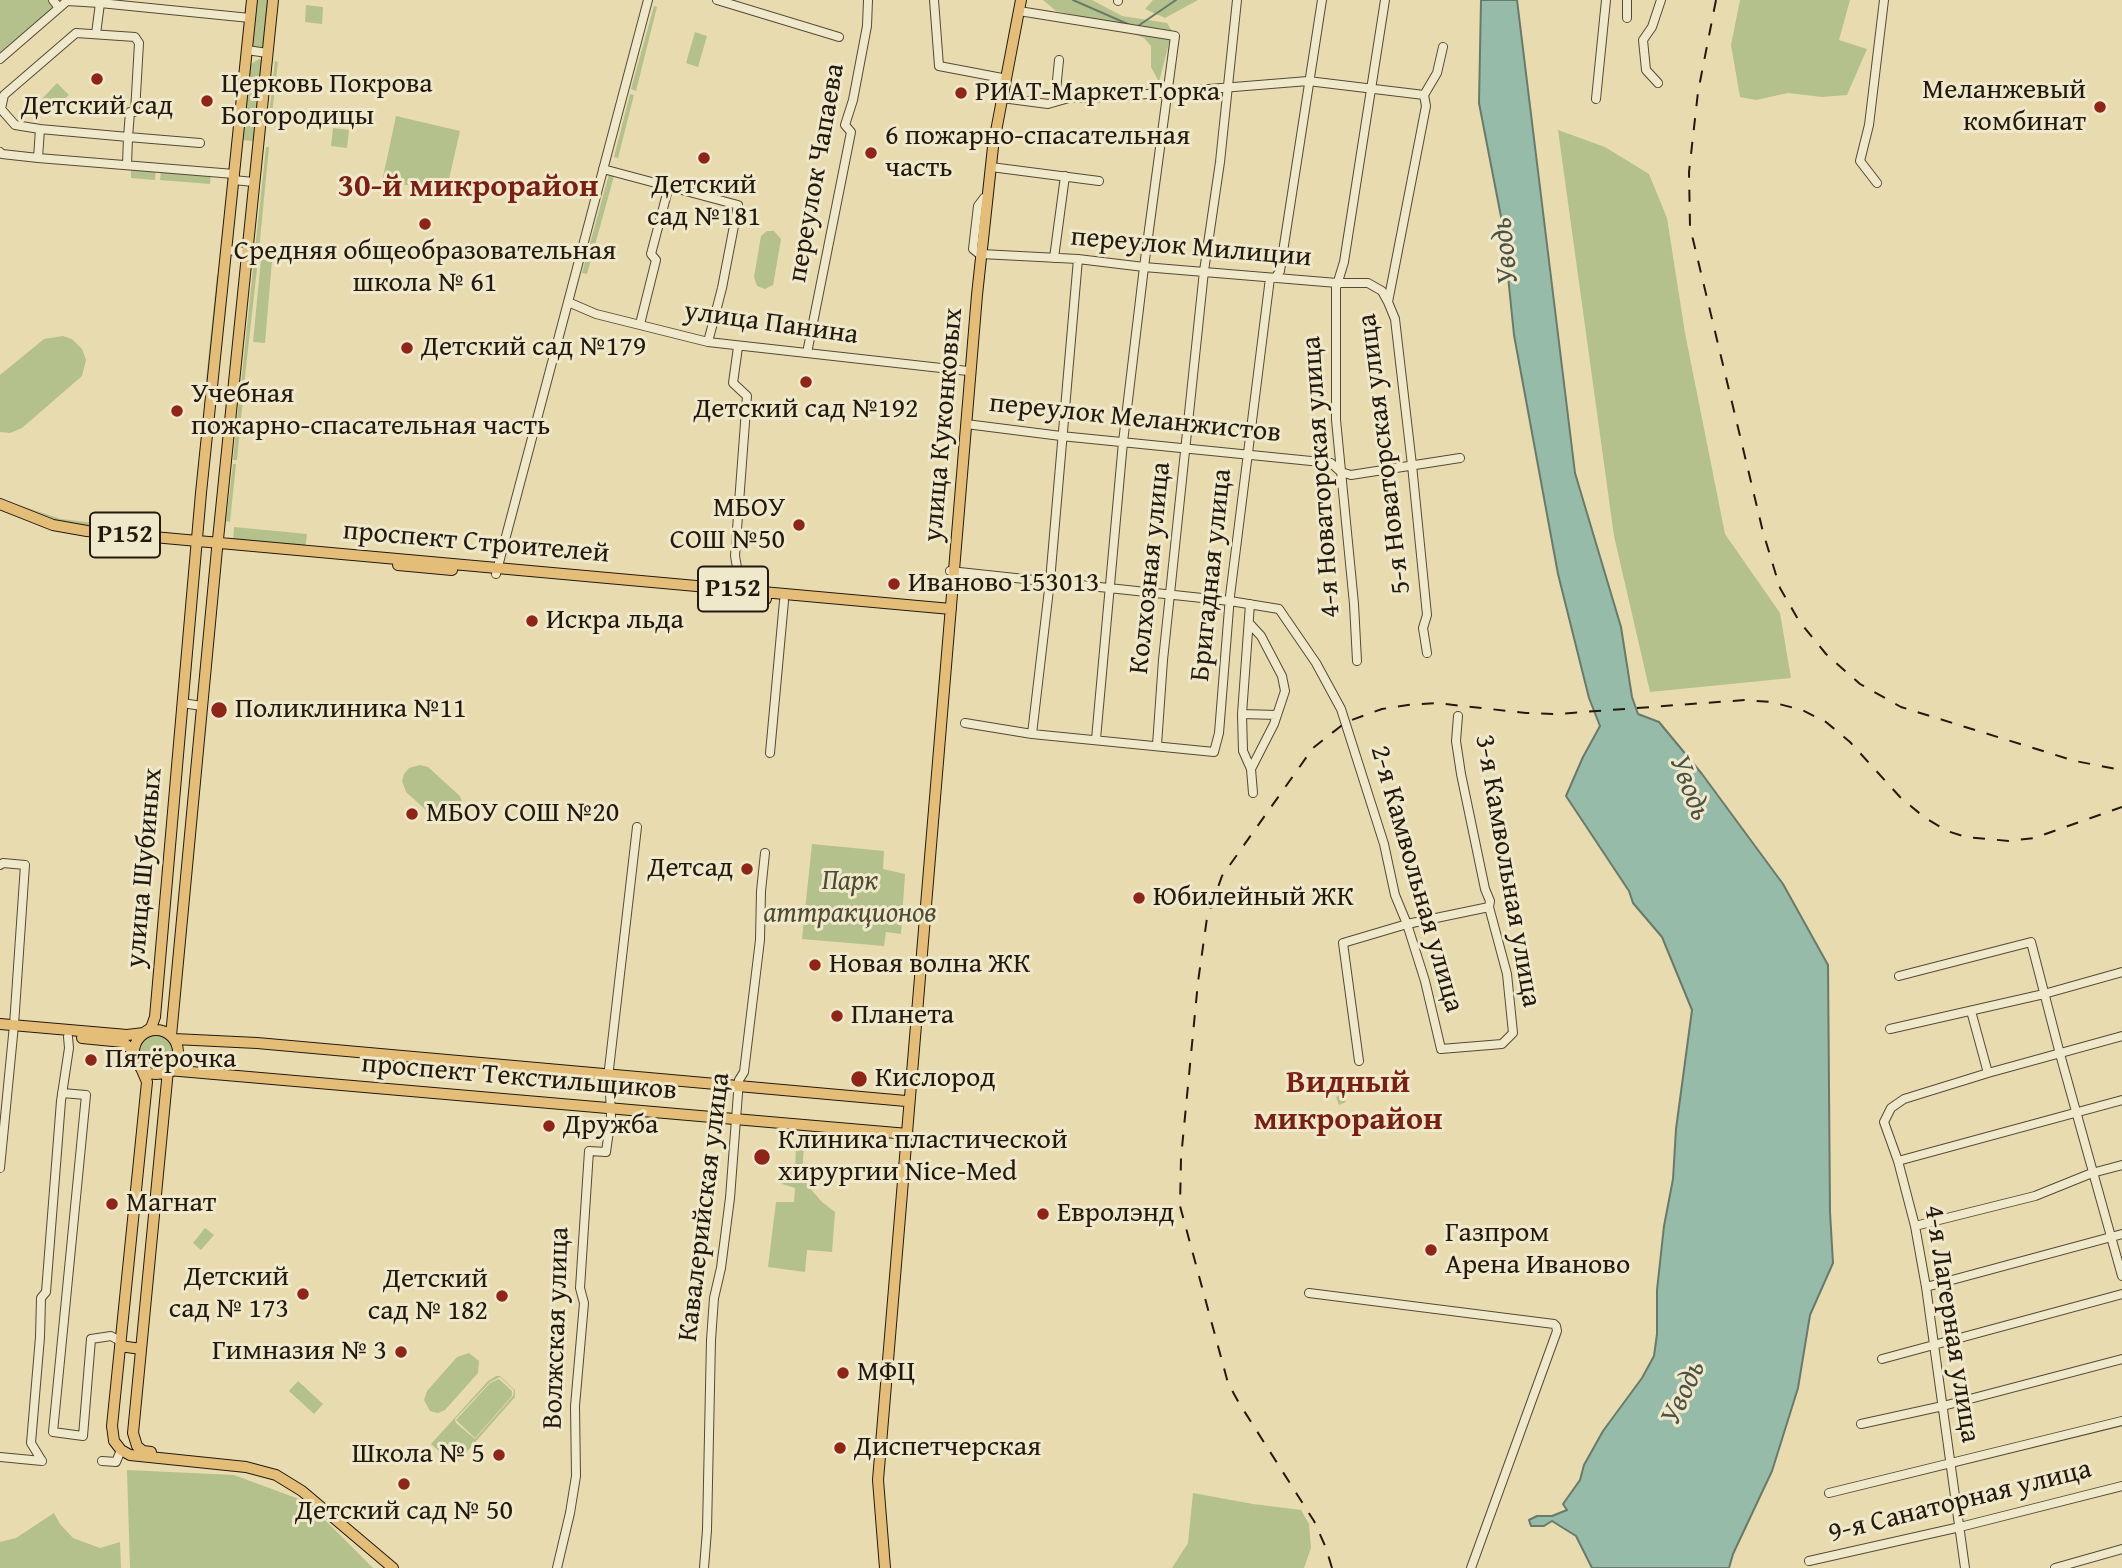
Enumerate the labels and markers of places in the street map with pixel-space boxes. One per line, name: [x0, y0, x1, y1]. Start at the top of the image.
place label: Церковь Покрова Богородицы: [221, 68, 433, 134]
marker: Детский сад: [89, 71, 105, 87]
place label: Меланжевый комбинат: [1922, 74, 2086, 140]
place label: РИАТ-Маркет Горка: [975, 76, 1220, 110]
marker: РИАТ-Маркет Горка: [953, 85, 969, 101]
place label: Детский сад: [21, 90, 173, 124]
marker: Церковь Покрова Богородицы: [199, 93, 215, 109]
marker: Меланжевый комбинат: [2092, 99, 2108, 115]
place label: 6 пожарно-спасательная часть: [885, 120, 1190, 186]
marker: 6 пожарно-спасательная часть: [863, 145, 879, 161]
marker: Детский сад №181: [696, 150, 712, 166]
place label: Детский сад №181: [647, 169, 761, 235]
marker: Средняя общеобразовательная школа № 61: [417, 216, 433, 232]
place label: Средняя общеобразовательная школа № 61: [234, 235, 616, 301]
place label: Детский сад №179: [421, 331, 646, 365]
marker: Детский сад №179: [399, 340, 415, 356]
marker: Детский сад №192: [798, 374, 814, 390]
place label: Учебная пожарно-спасательная часть: [191, 378, 550, 444]
place label: Детский сад №192: [693, 393, 919, 427]
marker: Учебная пожарно-спасательная часть: [169, 403, 185, 419]
place label: МБОУ СОШ №50: [670, 492, 785, 558]
marker: МБОУ СОШ №50: [791, 517, 807, 533]
place label: Иваново 153013: [908, 567, 1099, 601]
marker: Иваново 153013: [886, 576, 902, 592]
place label: Искра льда: [546, 604, 684, 638]
marker: Искра льда: [524, 613, 540, 629]
place label: Поликлиника №11: [235, 693, 467, 727]
marker: Поликлиника №11: [209, 700, 229, 720]
place label: МБОУ СОШ №20: [426, 797, 619, 831]
marker: МБОУ СОШ №20: [404, 806, 420, 822]
place label: Детсад: [647, 852, 733, 886]
marker: Детсад: [739, 861, 755, 877]
place label: Юбилейный ЖК: [1153, 881, 1354, 915]
marker: Юбилейный ЖК: [1131, 890, 1147, 906]
place label: Новая волна ЖК: [829, 948, 1030, 982]
marker: Новая волна ЖК: [807, 957, 823, 973]
place label: Планета: [851, 999, 954, 1033]
marker: Планета: [829, 1008, 845, 1024]
place label: Пятёрочка: [105, 1043, 236, 1077]
marker: Пятёрочка: [83, 1052, 99, 1068]
place label: Кислород: [875, 1062, 996, 1096]
marker: Кислород: [849, 1069, 869, 1089]
place label: Дружба: [563, 1109, 658, 1143]
marker: Дружба: [541, 1118, 557, 1134]
place label: Клиника пластической хирургии Nice-Med: [778, 1124, 1068, 1190]
marker: Клиника пластической хирургии Nice-Med: [752, 1147, 772, 1167]
place label: Магнат: [126, 1187, 216, 1221]
marker: Магнат: [104, 1196, 120, 1212]
place label: Евролэнд: [1057, 1197, 1174, 1231]
marker: Евролэнд: [1035, 1206, 1051, 1222]
place label: Газпром Арена Иваново: [1445, 1217, 1630, 1283]
marker: Газпром Арена Иваново: [1423, 1242, 1439, 1258]
place label: Детский сад № 173: [169, 1261, 289, 1327]
place label: Детский сад № 182: [368, 1263, 488, 1329]
marker: Детский сад № 173: [295, 1286, 311, 1302]
marker: Детский сад № 182: [494, 1288, 510, 1304]
place label: Гимназия № 3: [212, 1335, 387, 1369]
marker: Гимназия № 3: [393, 1344, 409, 1360]
place label: МФЦ: [857, 1356, 915, 1390]
marker: МФЦ: [835, 1365, 851, 1381]
place label: Диспетчерская: [854, 1431, 1041, 1465]
place label: Школа № 5: [352, 1438, 485, 1472]
marker: Диспетчерская: [832, 1440, 848, 1456]
marker: Школа № 5: [491, 1447, 507, 1463]
marker: Детский сад № 50: [396, 1476, 412, 1492]
place label: Детский сад № 50: [295, 1495, 513, 1529]

